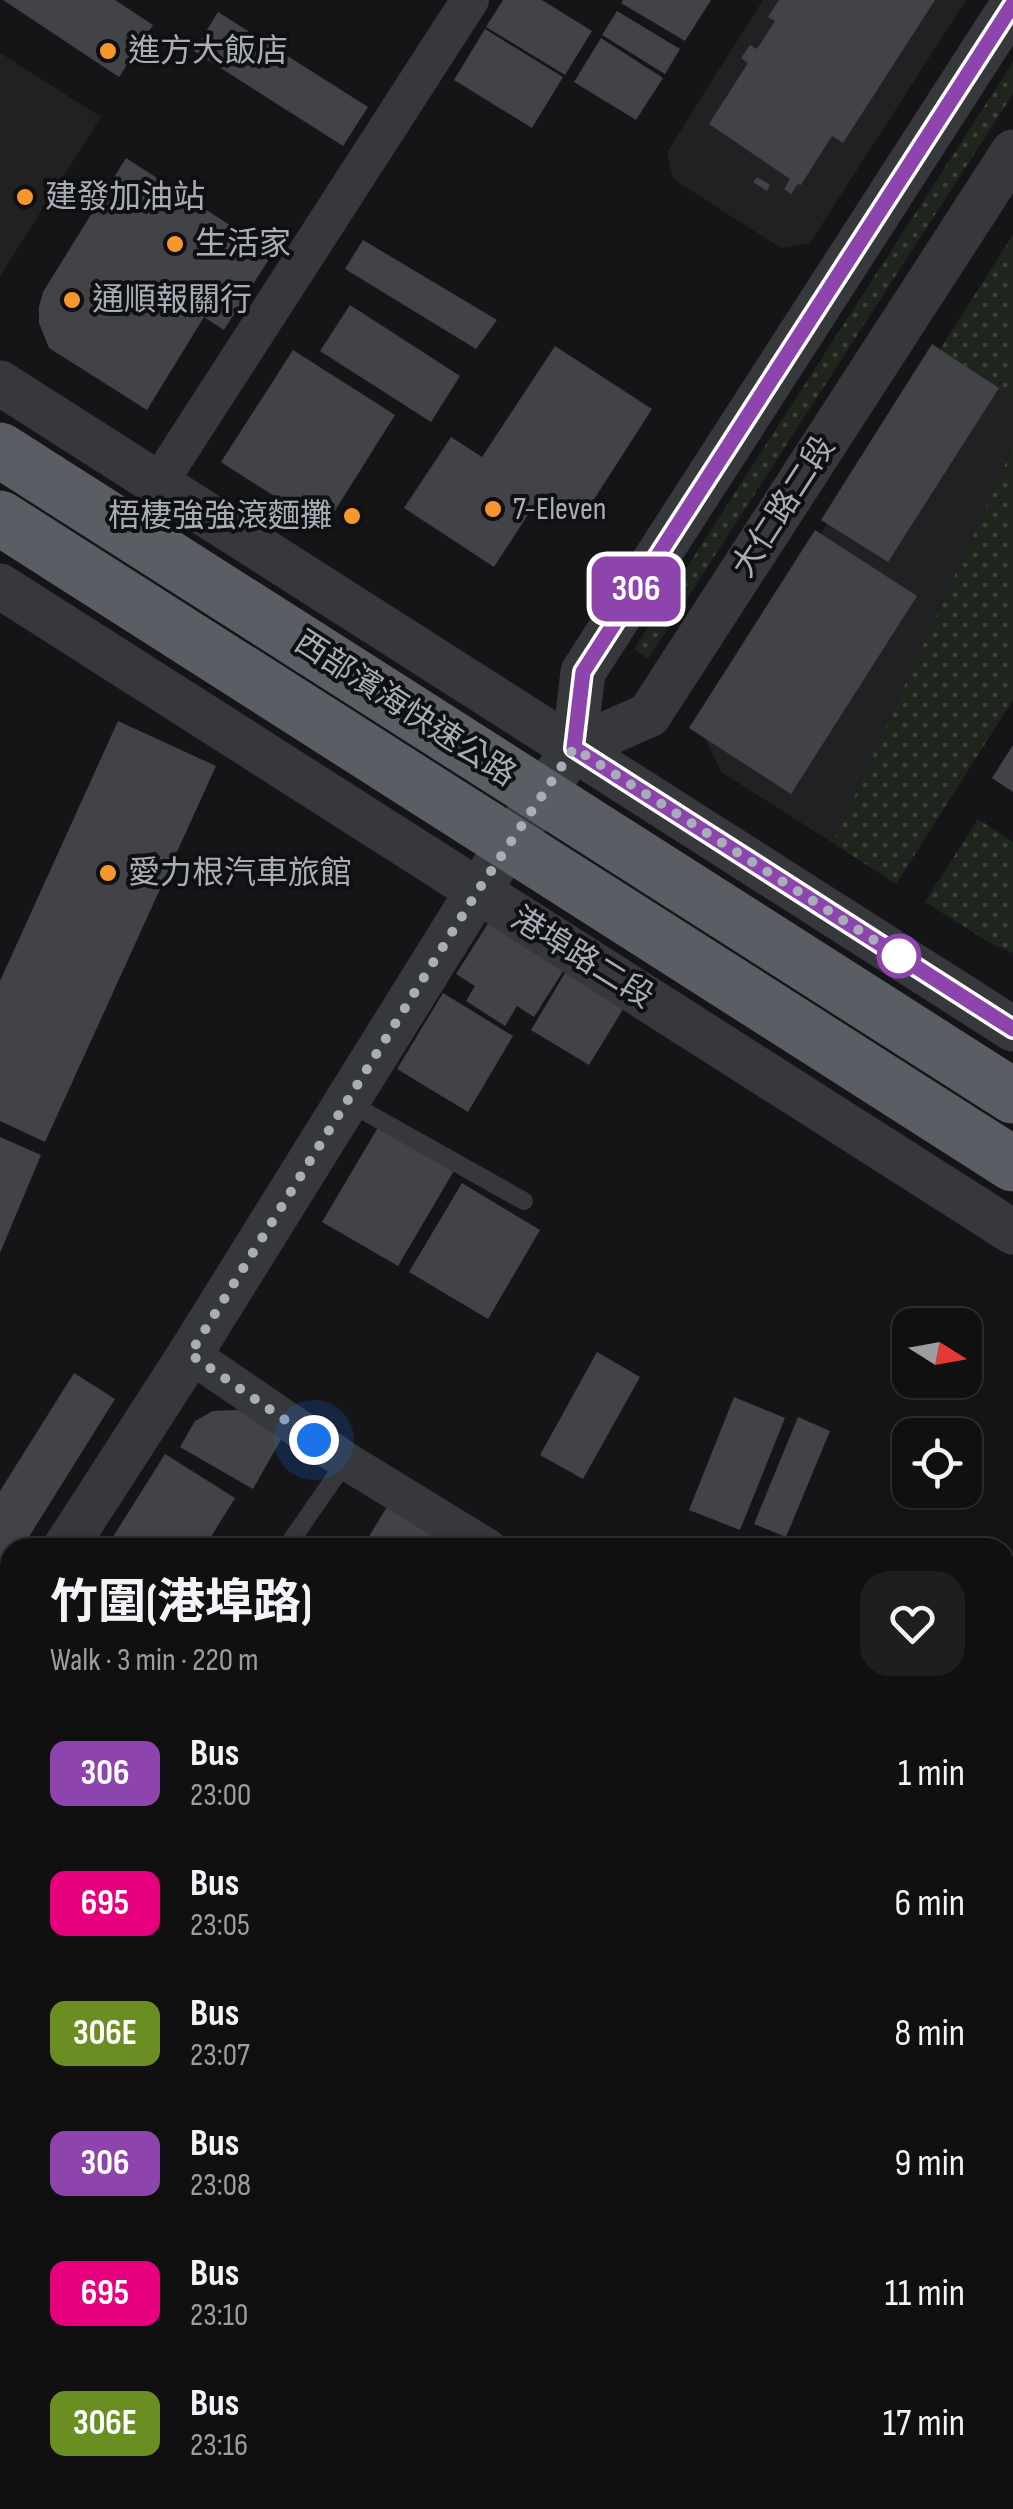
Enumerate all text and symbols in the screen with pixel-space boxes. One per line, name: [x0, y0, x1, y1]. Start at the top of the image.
place label: 進方大飯店: [128, 32, 288, 71]
marker: 進方大飯店: [97, 40, 119, 62]
place label: 建發加油站: [45, 178, 205, 217]
marker: 建發加油站: [14, 186, 36, 208]
place label: 生活家: [195, 225, 291, 264]
marker: 生活家: [164, 233, 186, 255]
place label: 通順報關行: [92, 281, 252, 320]
marker: 通順報關行: [61, 289, 83, 311]
street label: 大仁路二段: [724, 429, 844, 585]
place label: 7-Eleven: [513, 490, 606, 529]
place label: 梧棲強強滾麵攤: [108, 497, 332, 536]
marker: 7-Eleven: [482, 498, 504, 520]
marker: 梧棲強強滾麵攤: [341, 505, 363, 527]
line badge: 306: [578, 556, 694, 622]
text: 306: [612, 568, 660, 611]
street label: 西部濱海快速公路: [287, 623, 523, 795]
place label: 愛力根汽車旅館: [128, 854, 352, 893]
marker: 愛力根汽車旅館: [97, 862, 119, 884]
street label: 港埠路二段: [504, 899, 660, 1017]
unlabelled marker: [878, 935, 920, 977]
north arrow: [892, 1308, 982, 1398]
map controls: [892, 1308, 982, 1508]
your location: [289, 1415, 339, 1465]
button: locate: [892, 1418, 982, 1508]
button: heart: [860, 1571, 965, 1676]
text: 竹圍(港埠路): [50, 1575, 312, 1632]
text: Walk · 3 min · 220 m: [50, 1641, 259, 1680]
text: Bus: [190, 1731, 239, 1776]
text: 1 min: [898, 1751, 965, 1796]
text: 306: [81, 1752, 129, 1795]
text: 23:00: [190, 1776, 251, 1815]
text: Bus: [190, 1861, 239, 1906]
text: 6 min: [895, 1881, 965, 1926]
text: 695: [81, 1882, 129, 1925]
text: 23:05: [190, 1906, 250, 1945]
text: Bus: [190, 1991, 239, 2036]
text: 8 min: [895, 2011, 965, 2056]
text: 306E: [73, 2012, 137, 2055]
text: 23:07: [190, 2036, 250, 2075]
text: Bus: [190, 2121, 239, 2166]
text: 9 min: [894, 2141, 965, 2186]
text: 306: [81, 2142, 129, 2185]
text: 23:08: [190, 2166, 251, 2205]
text: Bus: [190, 2251, 239, 2296]
text: 11 min: [885, 2271, 965, 2316]
text: 695: [81, 2272, 129, 2315]
text: 23:10: [190, 2296, 248, 2335]
text: Bus: [190, 2381, 239, 2426]
text: 17 min: [883, 2401, 965, 2446]
text: 306E: [73, 2402, 137, 2445]
text: 23:16: [190, 2426, 248, 2465]

